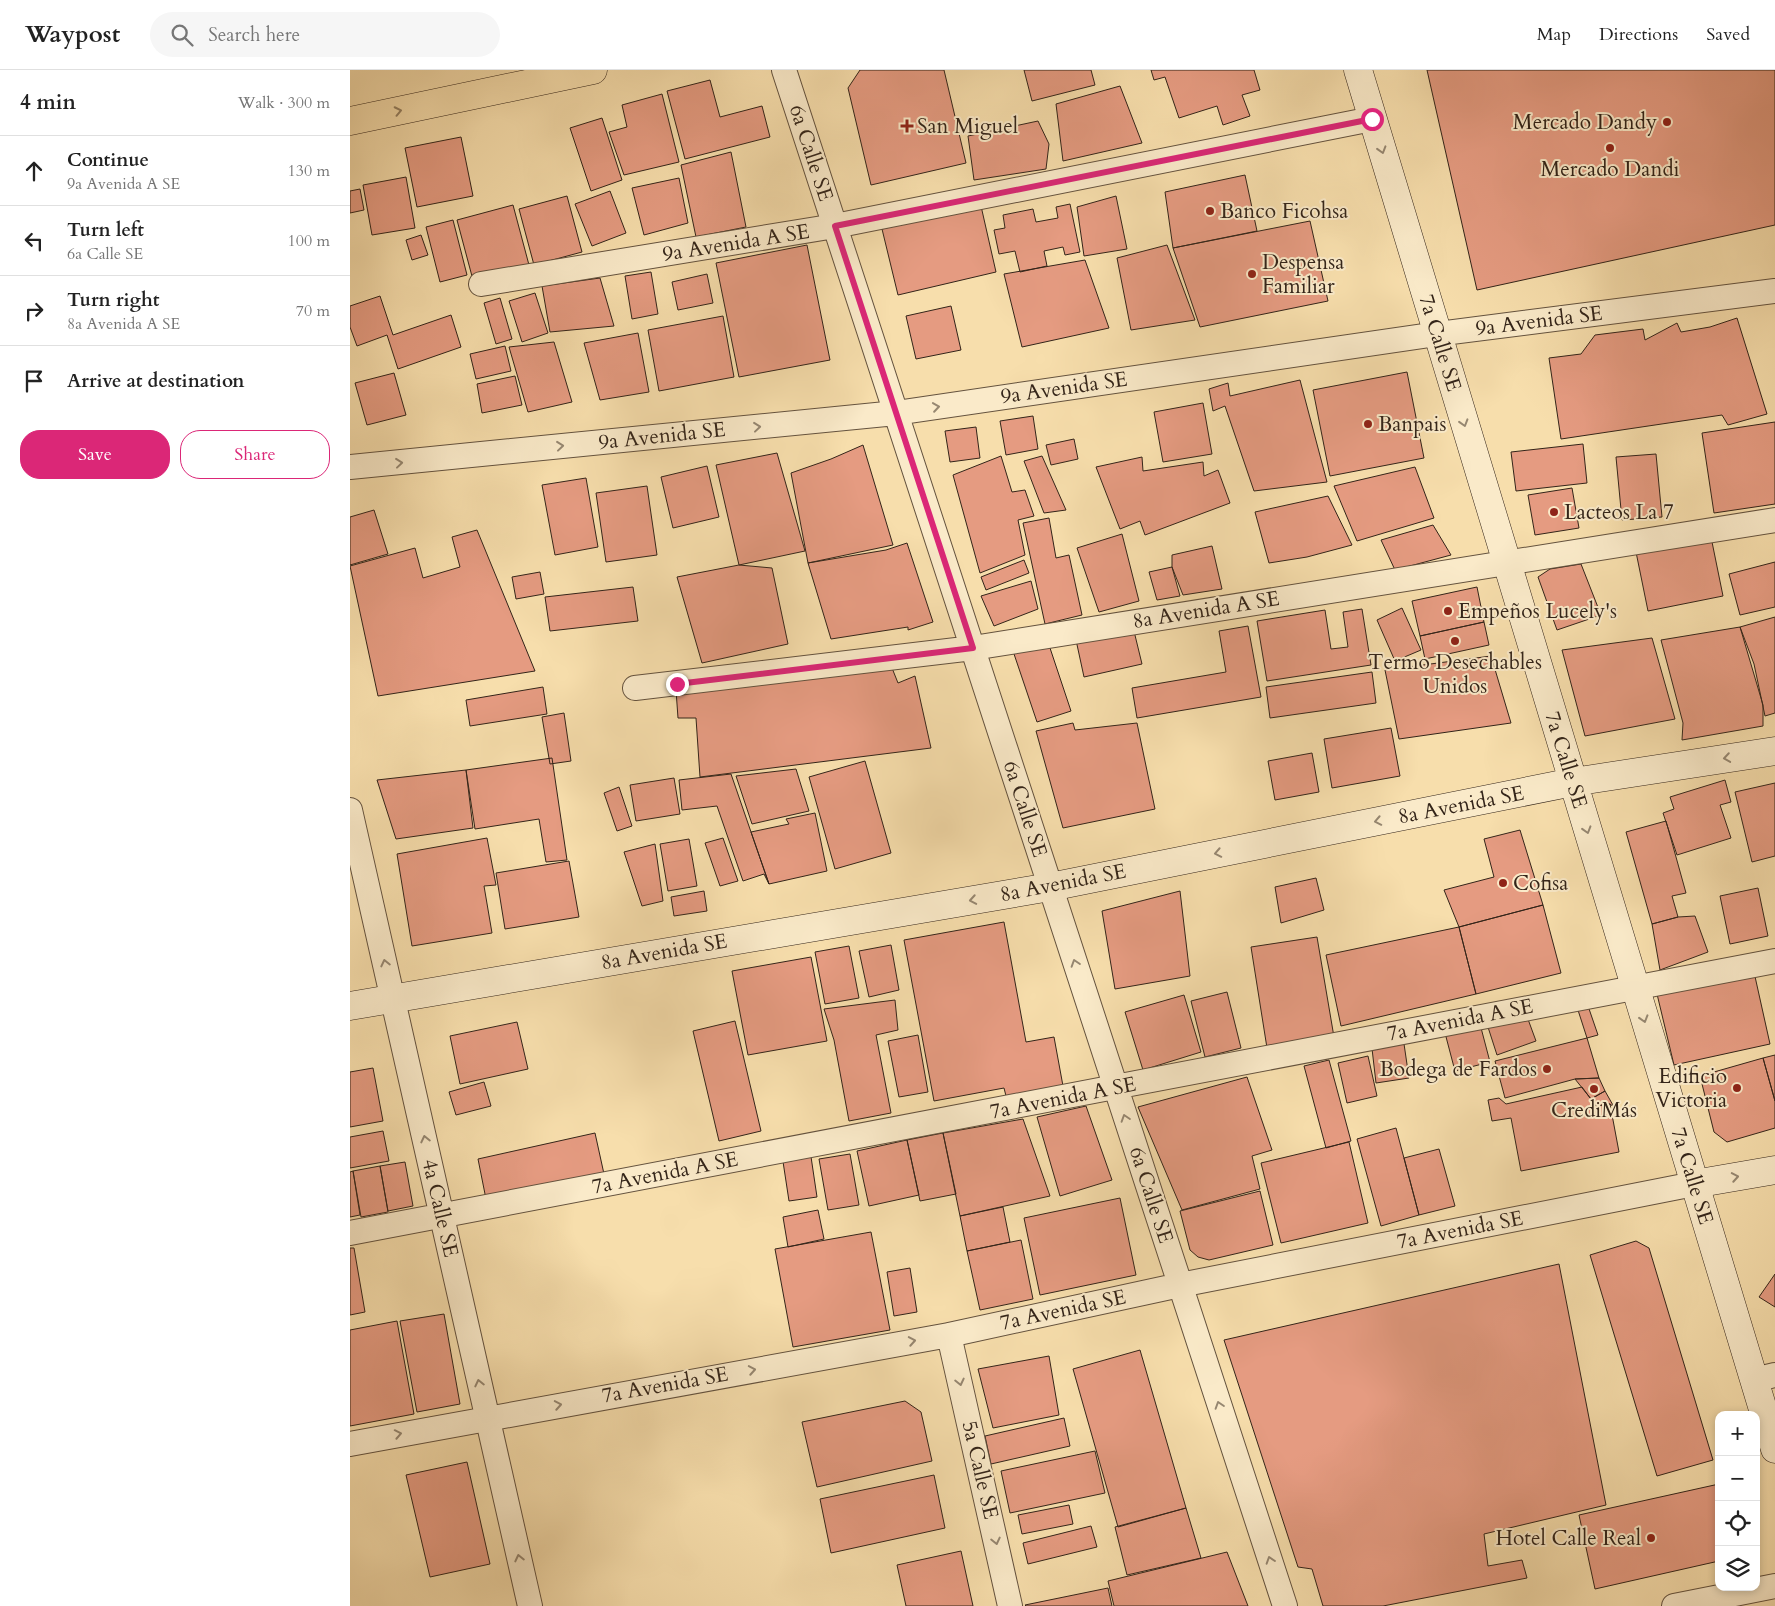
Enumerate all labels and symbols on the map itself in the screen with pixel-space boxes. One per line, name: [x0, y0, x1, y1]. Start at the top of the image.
street label: 6a Calle SE: [782, 101, 840, 205]
one-way arrow: [393, 106, 402, 116]
route start: [1361, 108, 1384, 131]
place label: Mercado Dandy: [1513, 108, 1657, 137]
place label: San Miguel: [917, 112, 1018, 141]
marker: Mercado Dandy: [1661, 116, 1673, 128]
marker: San Miguel: [901, 120, 913, 132]
marker: Mercado Dandi: [1604, 142, 1616, 154]
one-way arrow: [1376, 146, 1386, 154]
place label: Mercado Dandi: [1541, 155, 1680, 184]
place label: Banco Ficohsa: [1220, 197, 1348, 226]
marker: Banco Ficohsa: [1204, 205, 1216, 217]
street label: 9a Avenida A SE: [660, 217, 812, 269]
place label: Despensa Familiar: [1262, 248, 1344, 301]
marker: Despensa Familiar: [1246, 268, 1258, 280]
street label: 7a Calle SE: [1412, 291, 1468, 395]
street label: 9a Avenida SE: [1474, 299, 1604, 343]
street label: 9a Avenida SE: [999, 365, 1129, 411]
one-way arrow: [932, 402, 940, 413]
place label: Banpais: [1378, 410, 1446, 439]
street label: 9a Avenida SE: [597, 415, 727, 457]
marker: Banpais: [1362, 418, 1374, 430]
one-way arrow: [1459, 418, 1469, 427]
one-way arrow: [753, 422, 761, 433]
one-way arrow: [556, 441, 564, 452]
one-way arrow: [395, 457, 403, 468]
place label: Lacteos La 7: [1564, 498, 1674, 527]
marker: Lacteos La 7: [1548, 506, 1560, 518]
street label: 8a Avenida A SE: [1130, 584, 1282, 636]
place label: Empeños Lucely's: [1458, 597, 1617, 626]
marker: Empeños Lucely's: [1442, 605, 1454, 617]
marker: Termo Desechables Unidos: [1449, 635, 1461, 647]
place label: Termo Desechables Unidos: [1368, 648, 1542, 701]
route end: [666, 673, 689, 696]
street label: 7a Calle SE: [1538, 708, 1594, 812]
one-way arrow: [1722, 753, 1731, 763]
street label: 6a Calle SE: [996, 757, 1054, 861]
street label: 8a Avenida SE: [1396, 779, 1527, 831]
one-way arrow: [1373, 816, 1382, 826]
one-way arrow: [1582, 825, 1592, 833]
one-way arrow: [1214, 848, 1223, 858]
street label: 8a Avenida SE: [998, 857, 1129, 909]
place label: Cofisa: [1513, 869, 1568, 898]
marker: Cofisa: [1497, 877, 1509, 889]
one-way arrow: [968, 895, 977, 905]
street label: 8a Avenida SE: [599, 927, 729, 977]
one-way arrow: [380, 959, 391, 968]
one-way arrow: [1071, 959, 1081, 968]
street label: 7a Avenida A SE: [1384, 992, 1536, 1048]
one-way arrow: [1639, 1014, 1649, 1022]
place label: Bodega de Fardos: [1380, 1055, 1537, 1084]
place label: Edificio Victoria: [1655, 1062, 1727, 1115]
marker: Bodega de Fardos: [1541, 1063, 1553, 1075]
street label: 7a Avenida A SE: [987, 1070, 1139, 1126]
marker: Edificio Victoria: [1731, 1082, 1743, 1094]
marker: CrediMás: [1588, 1083, 1600, 1095]
place label: CrediMás: [1551, 1096, 1637, 1125]
one-way arrow: [1121, 1114, 1131, 1122]
street label: 7a Calle SE: [1664, 1124, 1720, 1228]
one-way arrow: [420, 1134, 430, 1143]
street label: 6a Calle SE: [1122, 1143, 1180, 1247]
street label: 7a Avenida A SE: [589, 1145, 741, 1201]
street label: 4a Calle SE: [415, 1156, 465, 1260]
one-way arrow: [1731, 1172, 1739, 1183]
street label: 7a Avenida SE: [1395, 1204, 1526, 1256]
street label: 7a Avenida SE: [997, 1283, 1129, 1337]
one-way arrow: [908, 1337, 916, 1347]
street label: 7a Avenida SE: [600, 1360, 730, 1410]
one-way arrow: [748, 1365, 756, 1375]
one-way arrow: [474, 1378, 485, 1387]
one-way arrow: [954, 1378, 965, 1387]
one-way arrow: [553, 1400, 562, 1410]
one-way arrow: [1215, 1401, 1225, 1410]
street label: 5a Calle SE: [955, 1418, 1005, 1522]
one-way arrow: [393, 1430, 402, 1440]
place label: Hotel Calle Real: [1495, 1524, 1641, 1553]
marker: Hotel Calle Real: [1645, 1532, 1657, 1544]
one-way arrow: [990, 1536, 1000, 1545]
one-way arrow: [514, 1554, 525, 1563]
one-way arrow: [1265, 1556, 1275, 1564]

